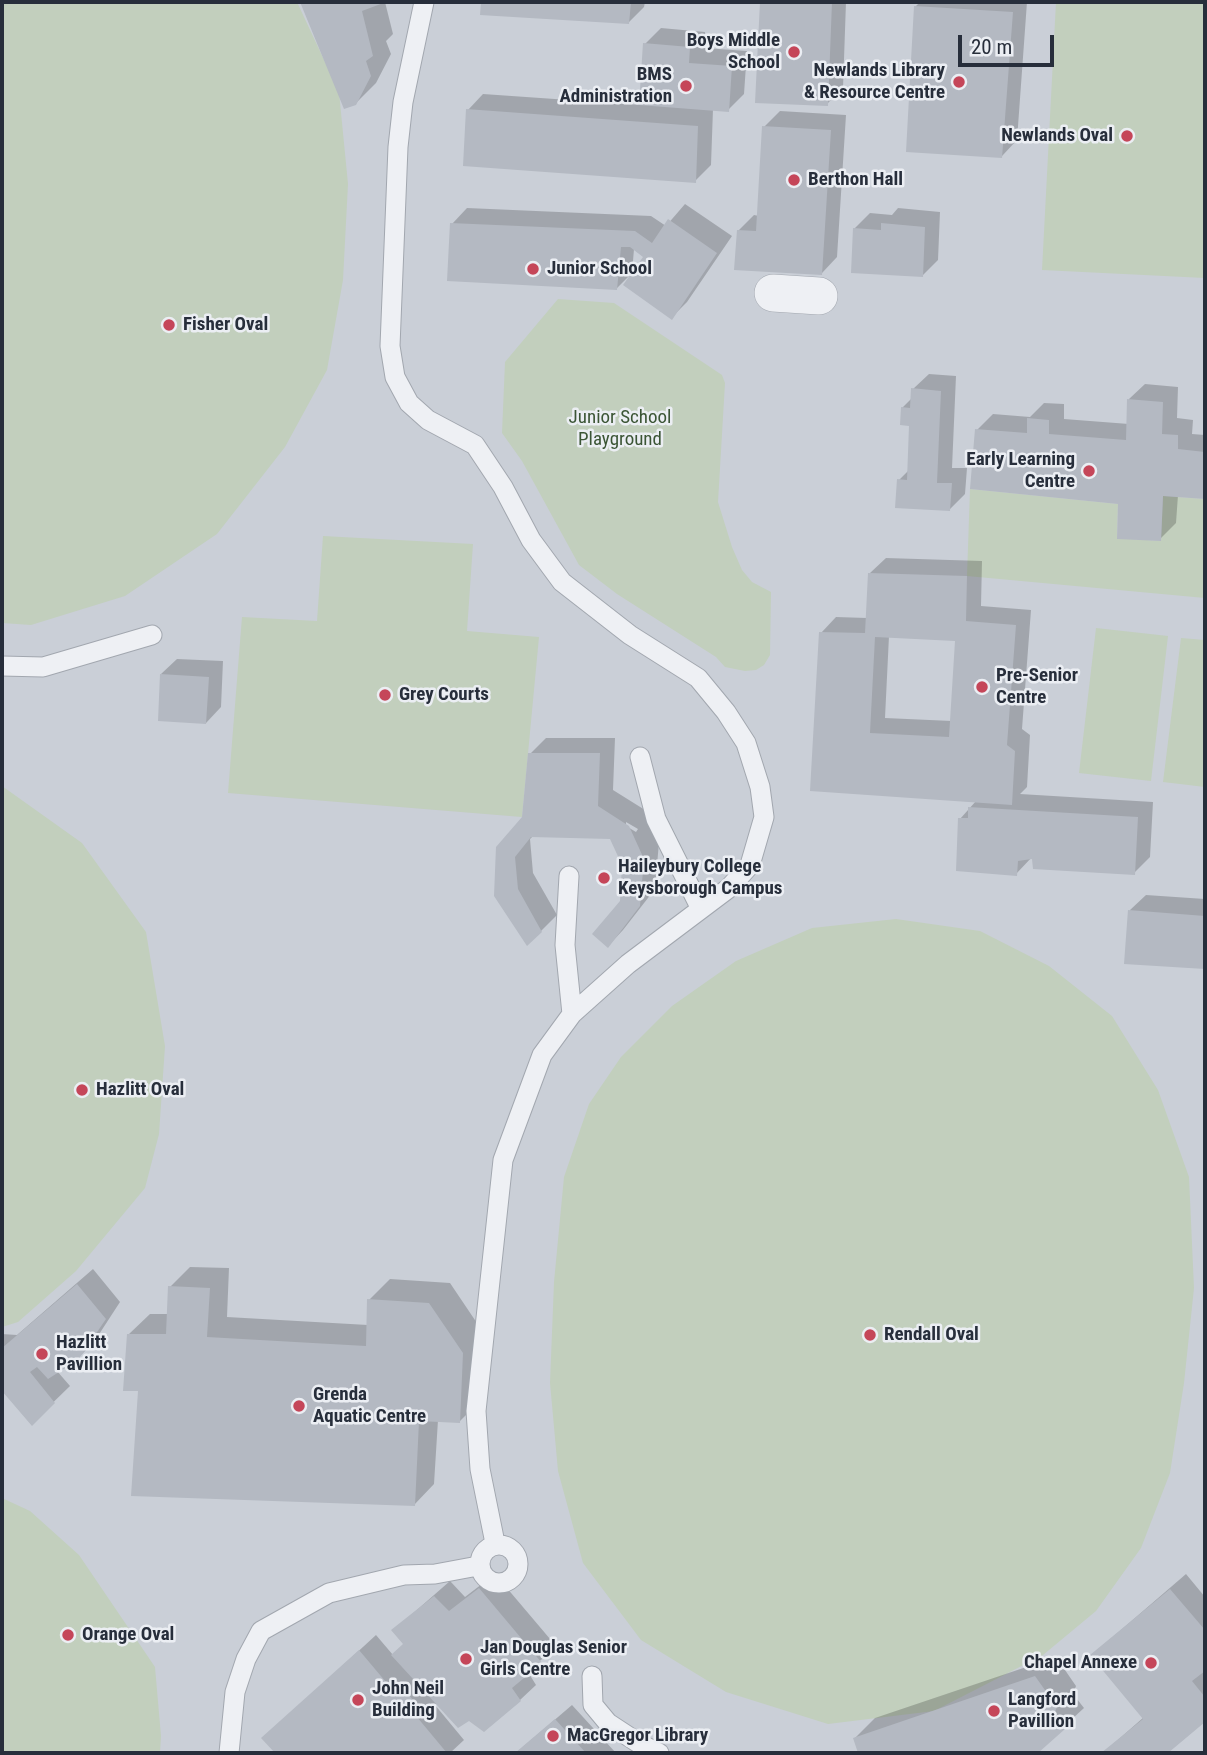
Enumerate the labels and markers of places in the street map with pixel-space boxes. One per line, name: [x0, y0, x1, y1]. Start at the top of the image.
place label: Boys Middle School: [687, 30, 780, 74]
marker: Boys Middle School: [786, 44, 802, 60]
place label: Newlands Library & Resource Centre: [804, 60, 945, 104]
place label: BMS Administration: [559, 64, 672, 108]
marker: Newlands Library & Resource Centre: [951, 74, 967, 90]
marker: BMS Administration: [678, 78, 694, 94]
place label: Newlands Oval: [1001, 125, 1113, 147]
marker: Newlands Oval: [1119, 128, 1135, 144]
place label: Berthon Hall: [808, 169, 903, 191]
marker: Berthon Hall: [786, 172, 802, 188]
place label: Junior School: [547, 258, 652, 280]
marker: Junior School: [525, 261, 541, 277]
place label: Fisher Oval: [183, 314, 268, 336]
marker: Fisher Oval: [161, 317, 177, 333]
place label: Early Learning Centre: [966, 449, 1075, 493]
marker: Early Learning Centre: [1081, 463, 1097, 479]
place label: Pre-Senior Centre: [996, 665, 1078, 709]
marker: Pre-Senior Centre: [974, 679, 990, 695]
place label: Grey Courts: [399, 684, 489, 706]
marker: Grey Courts: [377, 687, 393, 703]
place label: Haileybury College Keysborough Campus: [618, 856, 782, 900]
marker: Haileybury College Keysborough Campus: [596, 870, 612, 886]
place label: Hazlitt Oval: [96, 1079, 184, 1101]
marker: Hazlitt Oval: [74, 1082, 90, 1098]
place label: Rendall Oval: [884, 1324, 979, 1346]
marker: Rendall Oval: [862, 1327, 878, 1343]
place label: Hazlitt Pavillion: [56, 1332, 122, 1376]
marker: Hazlitt Pavillion: [34, 1346, 50, 1362]
place label: Grenda Aquatic Centre: [313, 1384, 426, 1428]
marker: Grenda Aquatic Centre: [291, 1398, 307, 1414]
place label: Orange Oval: [82, 1624, 174, 1646]
marker: Orange Oval: [60, 1627, 76, 1643]
place label: Jan Douglas Senior Girls Centre: [480, 1637, 627, 1681]
marker: Jan Douglas Senior Girls Centre: [458, 1651, 474, 1667]
place label: Chapel Annexe: [1024, 1652, 1137, 1674]
marker: Chapel Annexe: [1143, 1655, 1159, 1671]
place label: John Neil Building: [372, 1678, 444, 1722]
place label: Langford Pavillion: [1008, 1689, 1076, 1733]
marker: John Neil Building: [350, 1692, 366, 1708]
marker: Langford Pavillion: [986, 1703, 1002, 1719]
place label: MacGregor Library: [567, 1725, 708, 1747]
marker: MacGregor Library: [545, 1728, 561, 1744]

